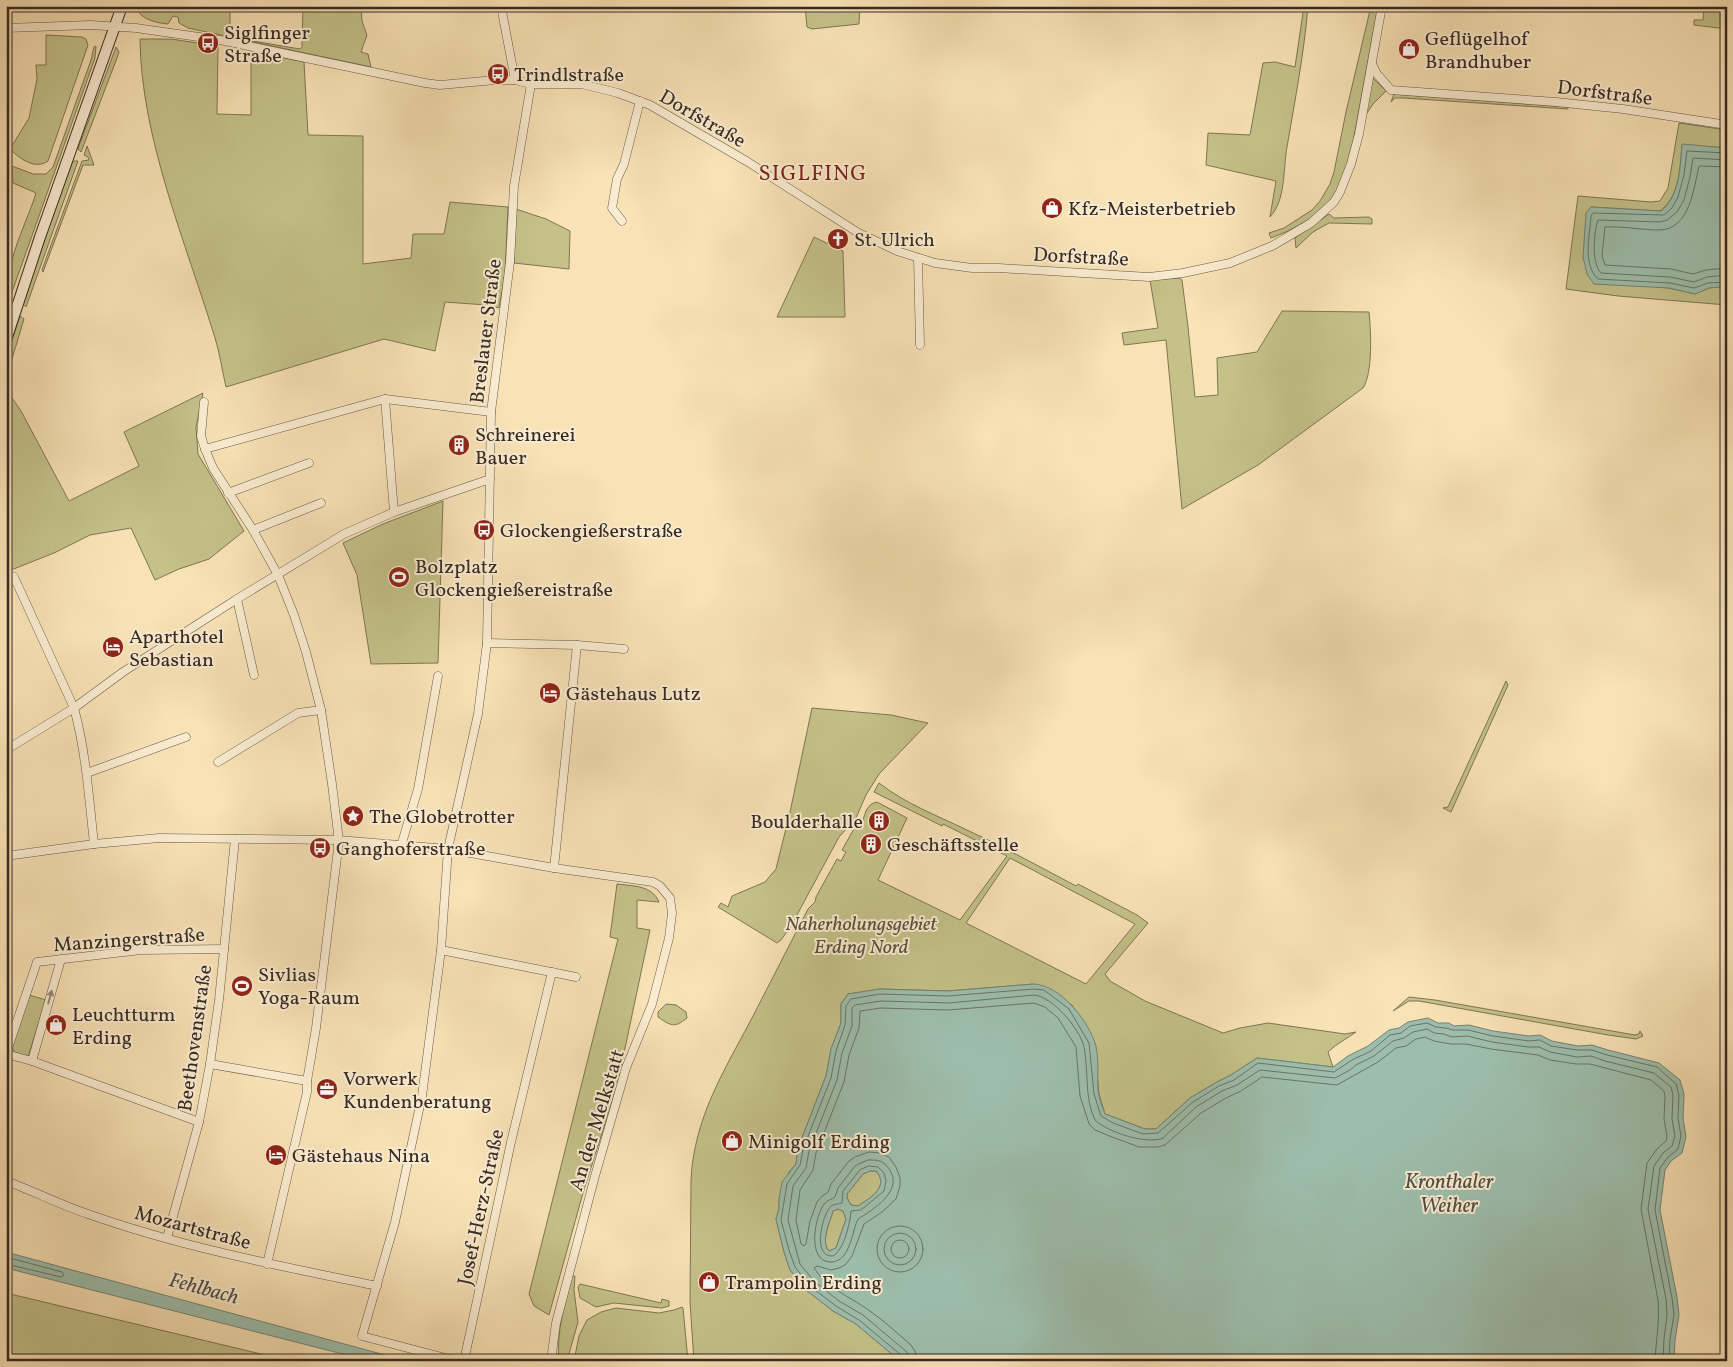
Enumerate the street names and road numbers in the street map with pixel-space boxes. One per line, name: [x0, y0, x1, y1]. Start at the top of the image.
street label: Dorfstraße: [1555, 74, 1654, 114]
street label: Dorfstraße: [654, 84, 750, 156]
street label: Dorfstraße: [1032, 242, 1129, 274]
street label: Breslauer Straße: [464, 257, 510, 405]
street label: Manzingerstraße: [52, 922, 206, 960]
street label: Beethovenstraße: [172, 963, 220, 1113]
street label: An der Melkstatt: [563, 1046, 633, 1195]
street label: Josef-Herz-Straße: [452, 1127, 512, 1288]
street label: Mozartstraße: [131, 1200, 254, 1258]

